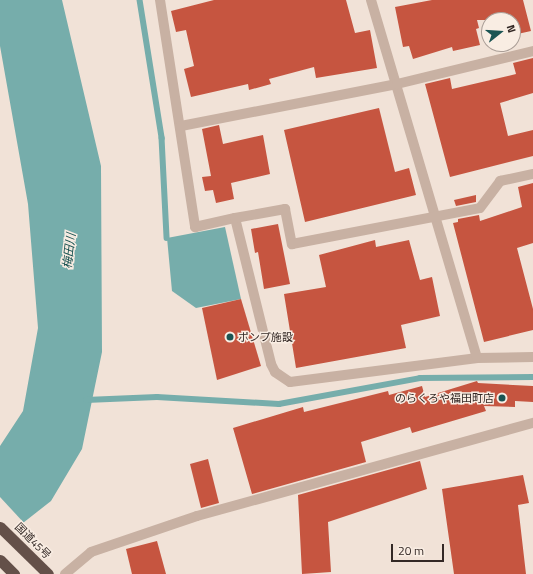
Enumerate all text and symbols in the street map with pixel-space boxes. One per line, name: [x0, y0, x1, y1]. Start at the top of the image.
north arrow: [481, 12, 521, 52]
text: N: [503, 23, 520, 35]
water label: 梅田川: [60, 232, 78, 270]
place label: ポンプ施設: [238, 330, 293, 344]
marker: ポンプ施設: [225, 332, 235, 342]
place label: のらくろや福田町店: [395, 391, 494, 405]
marker: のらくろや福田町店: [497, 393, 507, 403]
street label: 国道45号: [12, 520, 54, 562]
scale bar: [393, 536, 446, 562]
text: 20 m: [398, 541, 424, 560]

